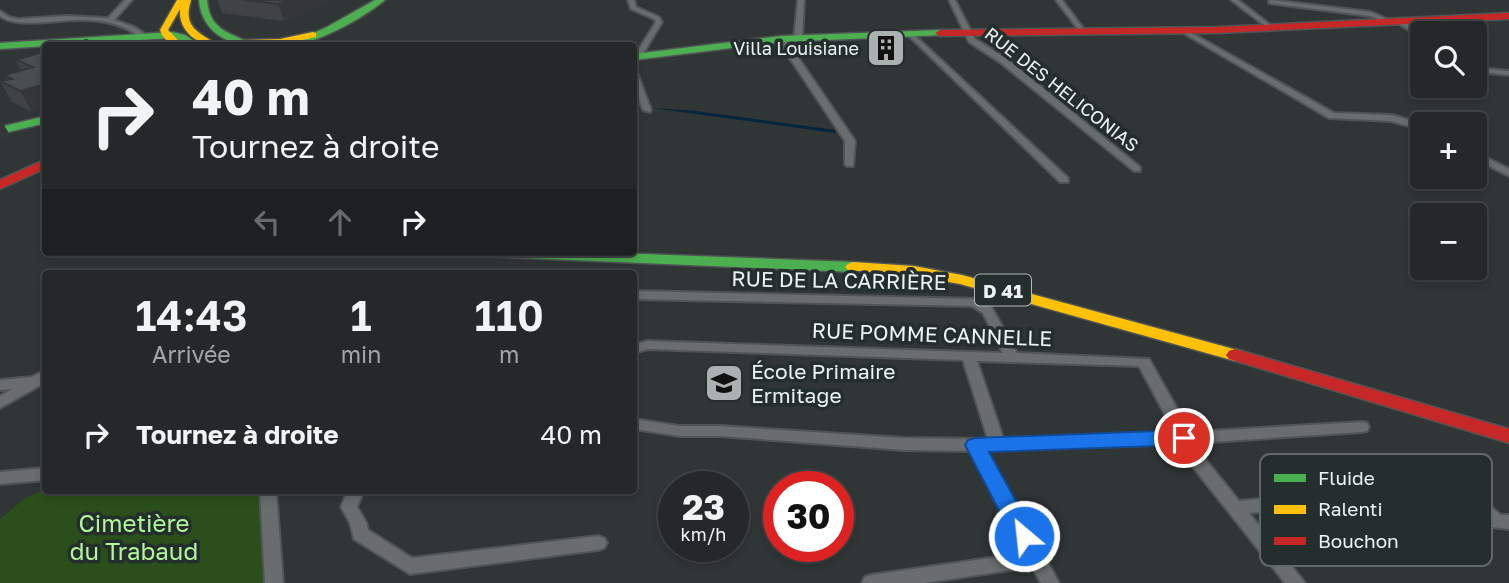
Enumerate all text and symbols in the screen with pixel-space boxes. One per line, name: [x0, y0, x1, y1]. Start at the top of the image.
map controls: [1410, 21, 1487, 280]
button: search: [1410, 21, 1487, 98]
street label: RUE DES HELICONIAS: [981, 22, 1143, 156]
building icon: Villa Louisiane: [865, 27, 907, 69]
place label: Villa Louisiane: [733, 37, 859, 59]
text: 40 m: [192, 67, 310, 126]
icon: right: [77, 70, 168, 161]
button: +: [1410, 112, 1487, 189]
text: Tournez à droite: [192, 127, 440, 165]
icon: left: [248, 203, 286, 241]
icon: ahead: [321, 203, 359, 241]
icon: right: [394, 203, 432, 241]
button: −: [1410, 203, 1487, 280]
street label: RUE DE LA CARRIÈRE: [731, 265, 947, 295]
road number: D 41: [975, 274, 1031, 306]
text: 14:43: [135, 290, 248, 340]
text: 1: [350, 290, 372, 340]
text: 110: [475, 290, 544, 340]
street label: RUE POMME CANNELLE: [811, 317, 1053, 351]
text: Arrivée: [152, 340, 231, 368]
text: min: [341, 340, 381, 368]
text: m: [499, 340, 519, 368]
place label: École Primaire Ermitage: [751, 358, 895, 408]
school or university icon: École Primaire Ermitage: [703, 362, 745, 404]
pin: [1154, 408, 1214, 468]
icon: right: [77, 416, 115, 454]
text: Tournez à droite: [136, 419, 339, 450]
text: 40 m: [541, 419, 602, 450]
icon: arrive: [1165, 419, 1203, 457]
legend: [1260, 454, 1492, 566]
text: Fluide: [1318, 466, 1375, 489]
speed limit sign: 30: [763, 471, 854, 562]
text: 23: [682, 486, 725, 528]
text: Ralenti: [1318, 497, 1383, 520]
position arrow: [987, 499, 1061, 573]
park label: Cimetière du Trabaud: [70, 508, 198, 565]
text: km/h: [681, 523, 726, 545]
text: Bouchon: [1318, 529, 1399, 552]

